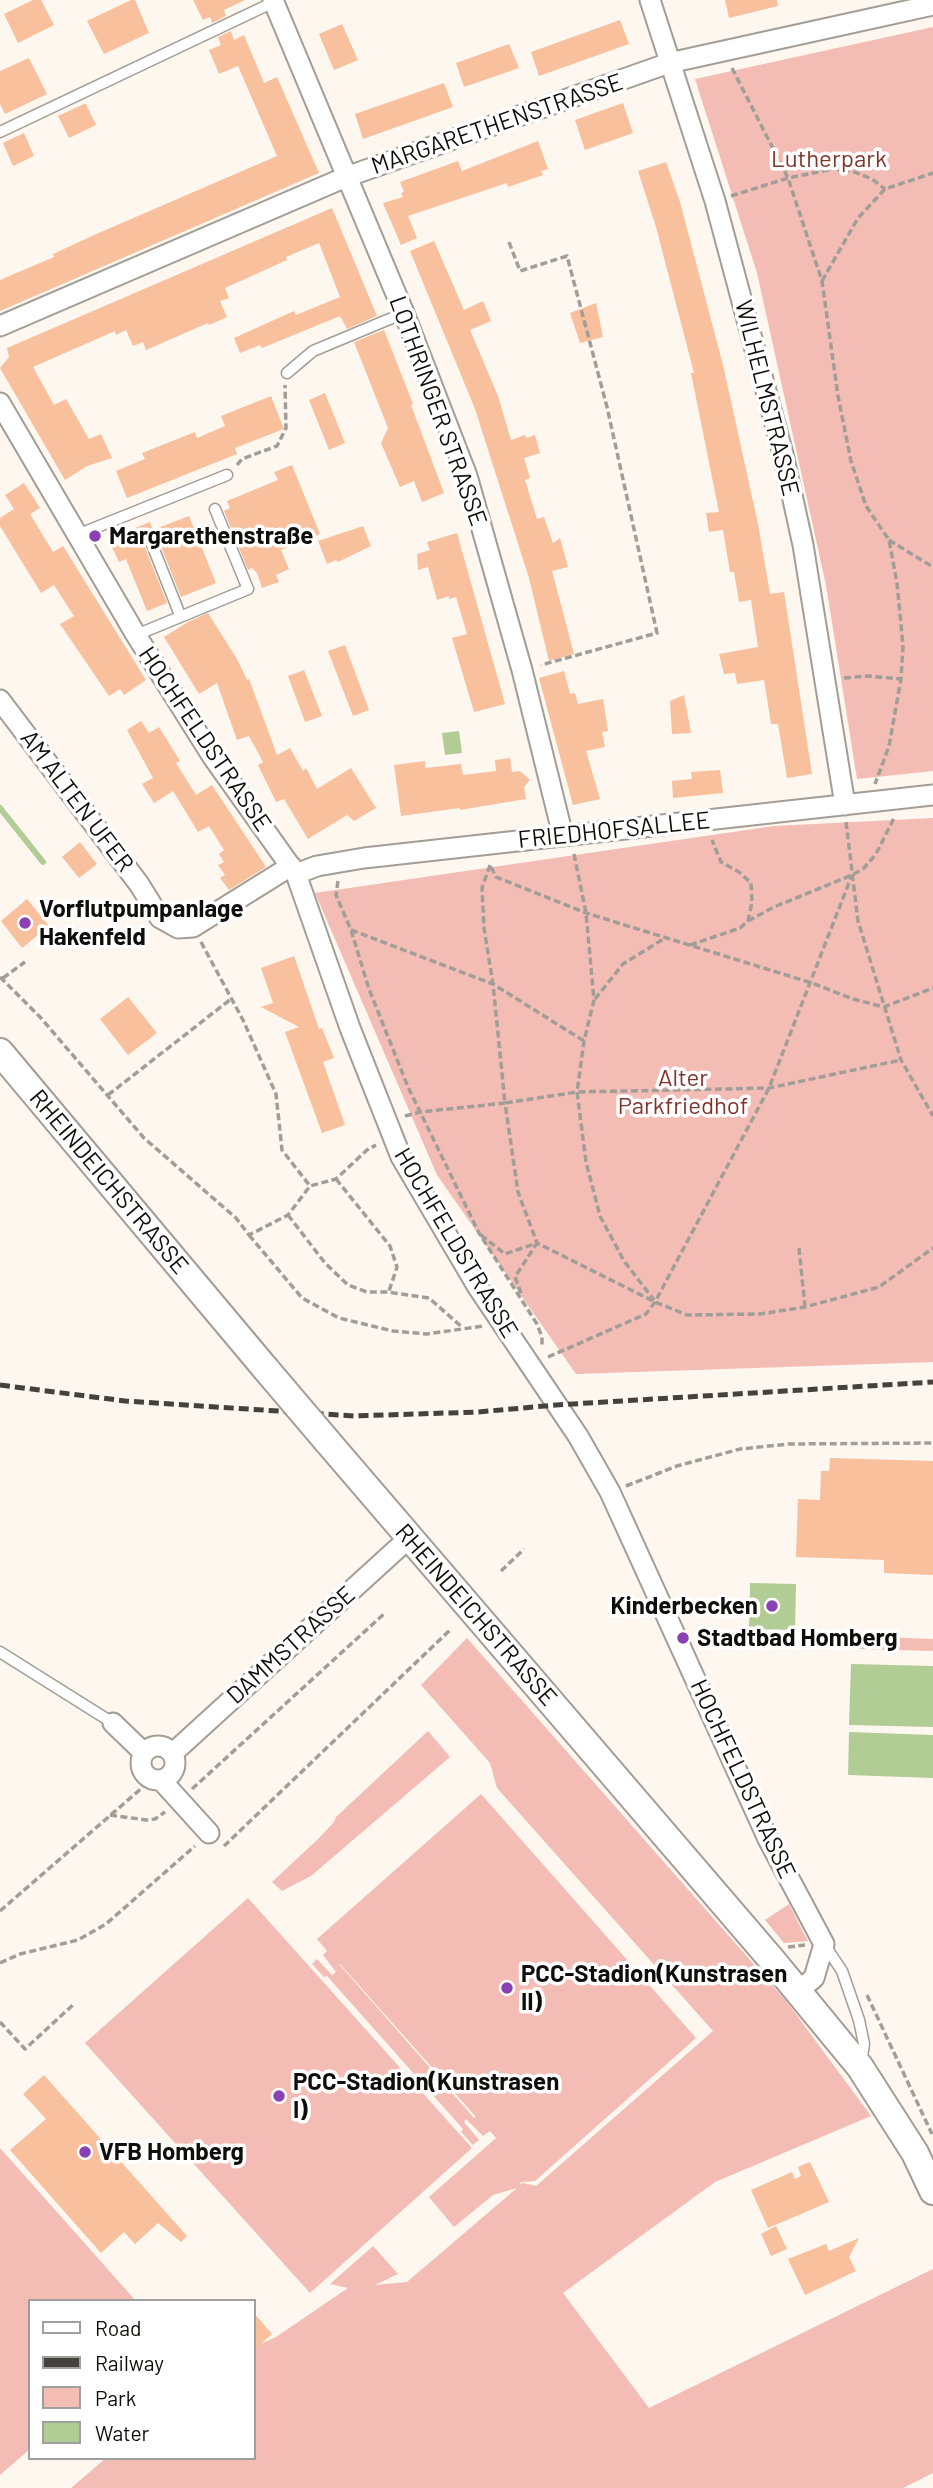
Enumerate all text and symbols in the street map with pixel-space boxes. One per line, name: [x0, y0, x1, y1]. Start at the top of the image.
street label: MARGARETHENSTRASSE: [368, 67, 626, 181]
park label: Lutherpark: [771, 145, 887, 173]
street label: LOTHRINGER STRASSE: [383, 292, 493, 530]
street label: WILHELMSTRASSE: [729, 297, 805, 499]
place label: Margarethenstraße: [109, 522, 313, 550]
marker: Margarethenstraße: [87, 528, 103, 544]
street label: HOCHFELDSTRASSE: [133, 641, 277, 837]
street label: AM ALTEN UFER: [14, 724, 140, 878]
street label: FRIEDHOFSALLEE: [517, 806, 711, 854]
place label: Vorflutpumpanlage Hakenfeld: [39, 895, 244, 951]
marker: Vorflutpumpanlage Hakenfeld: [17, 915, 33, 931]
park label: Alter Parkfriedhof: [618, 1064, 748, 1120]
street label: RHEINDEICHSTRASSE: [23, 1084, 195, 1280]
street label: HOCHFELDSTRASSE: [388, 1143, 524, 1343]
street label: RHEINDEICHSTRASSE: [389, 1518, 563, 1712]
street label: DAMMSTRASSE: [221, 1580, 361, 1710]
place label: Kinderbecken: [610, 1592, 758, 1620]
marker: Kinderbecken: [764, 1598, 780, 1614]
place label: Stadtbad Homberg: [697, 1624, 897, 1652]
marker: Stadtbad Homberg: [675, 1630, 691, 1646]
street label: HOCHFELDSTRASSE: [684, 1675, 802, 1883]
place label: PCC-Stadion(Kunstrasen II): [521, 1960, 787, 2016]
marker: PCC-Stadion(Kunstrasen II): [499, 1980, 515, 1996]
place label: PCC-Stadion(Kunstrasen I): [293, 2068, 559, 2124]
marker: PCC-Stadion(Kunstrasen I): [271, 2088, 287, 2104]
place label: VFB Homberg: [99, 2138, 244, 2166]
marker: VFB Homberg: [77, 2144, 93, 2160]
legend: [28, 2299, 256, 2460]
text: Road: [95, 2315, 141, 2340]
text: Railway: [95, 2350, 164, 2375]
text: Park: [95, 2385, 136, 2410]
text: Water: [95, 2420, 149, 2445]

